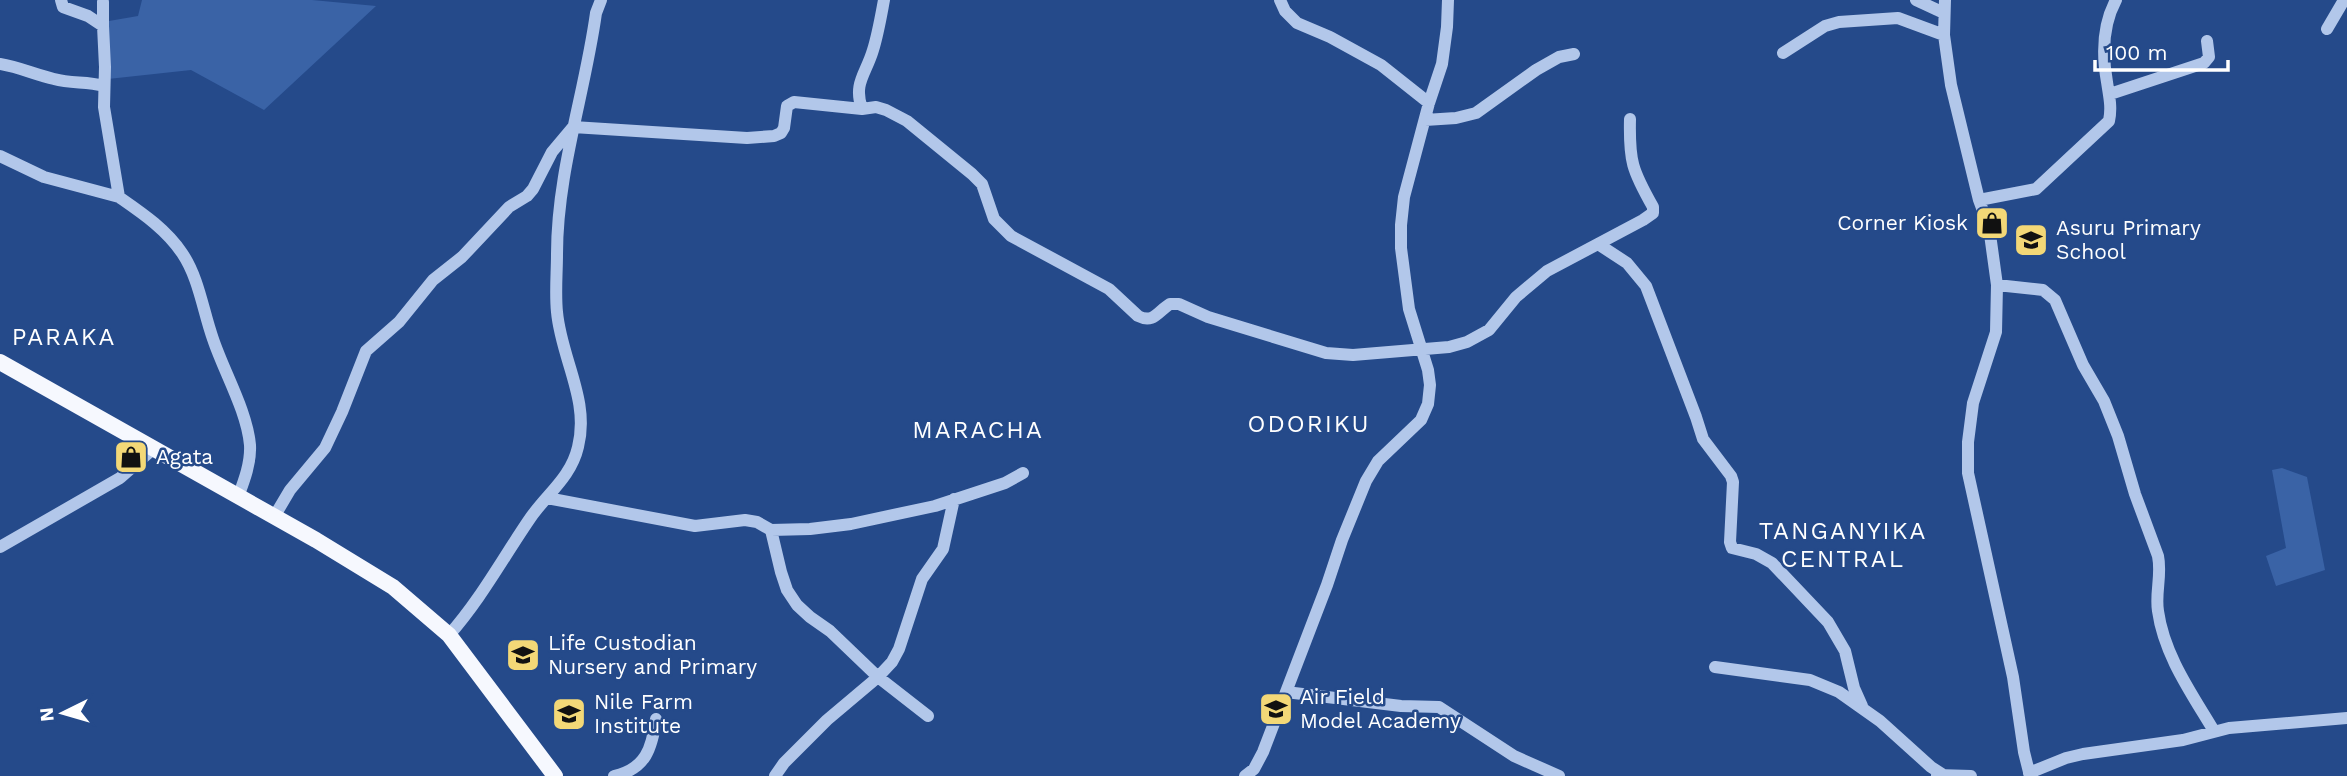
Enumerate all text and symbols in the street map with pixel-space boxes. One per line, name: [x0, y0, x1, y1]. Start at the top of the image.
scale bar: [2095, 28, 2228, 72]
text: 100 m: [2106, 40, 2168, 65]
shop icon: Corner Kiosk: [1973, 204, 2011, 242]
place label: Corner Kiosk: [1837, 210, 1968, 235]
place label: Asuru Primary School: [2056, 215, 2201, 264]
school or university icon: Asuru Primary School: [2012, 221, 2050, 259]
district label: PARAKA: [12, 323, 116, 351]
district label: ODORIKU: [1247, 410, 1371, 438]
district label: MARACHA: [912, 416, 1044, 444]
shop icon: Agata: [112, 438, 150, 476]
place label: Agata: [156, 444, 213, 469]
district label: TANGANYIKA CENTRAL: [1759, 517, 1927, 573]
place label: Life Custodian Nursery and Primary: [548, 630, 757, 679]
school or university icon: Life Custodian Nursery and Primary: [504, 636, 542, 674]
north arrow: [28, 678, 98, 748]
place label: Air Field Model Academy: [1300, 684, 1461, 733]
place label: Nile Farm Institute: [594, 689, 693, 738]
school or university icon: Air Field Model Academy: [1257, 690, 1295, 728]
school or university icon: Nile Farm Institute: [550, 695, 588, 733]
text: N: [34, 706, 59, 722]

